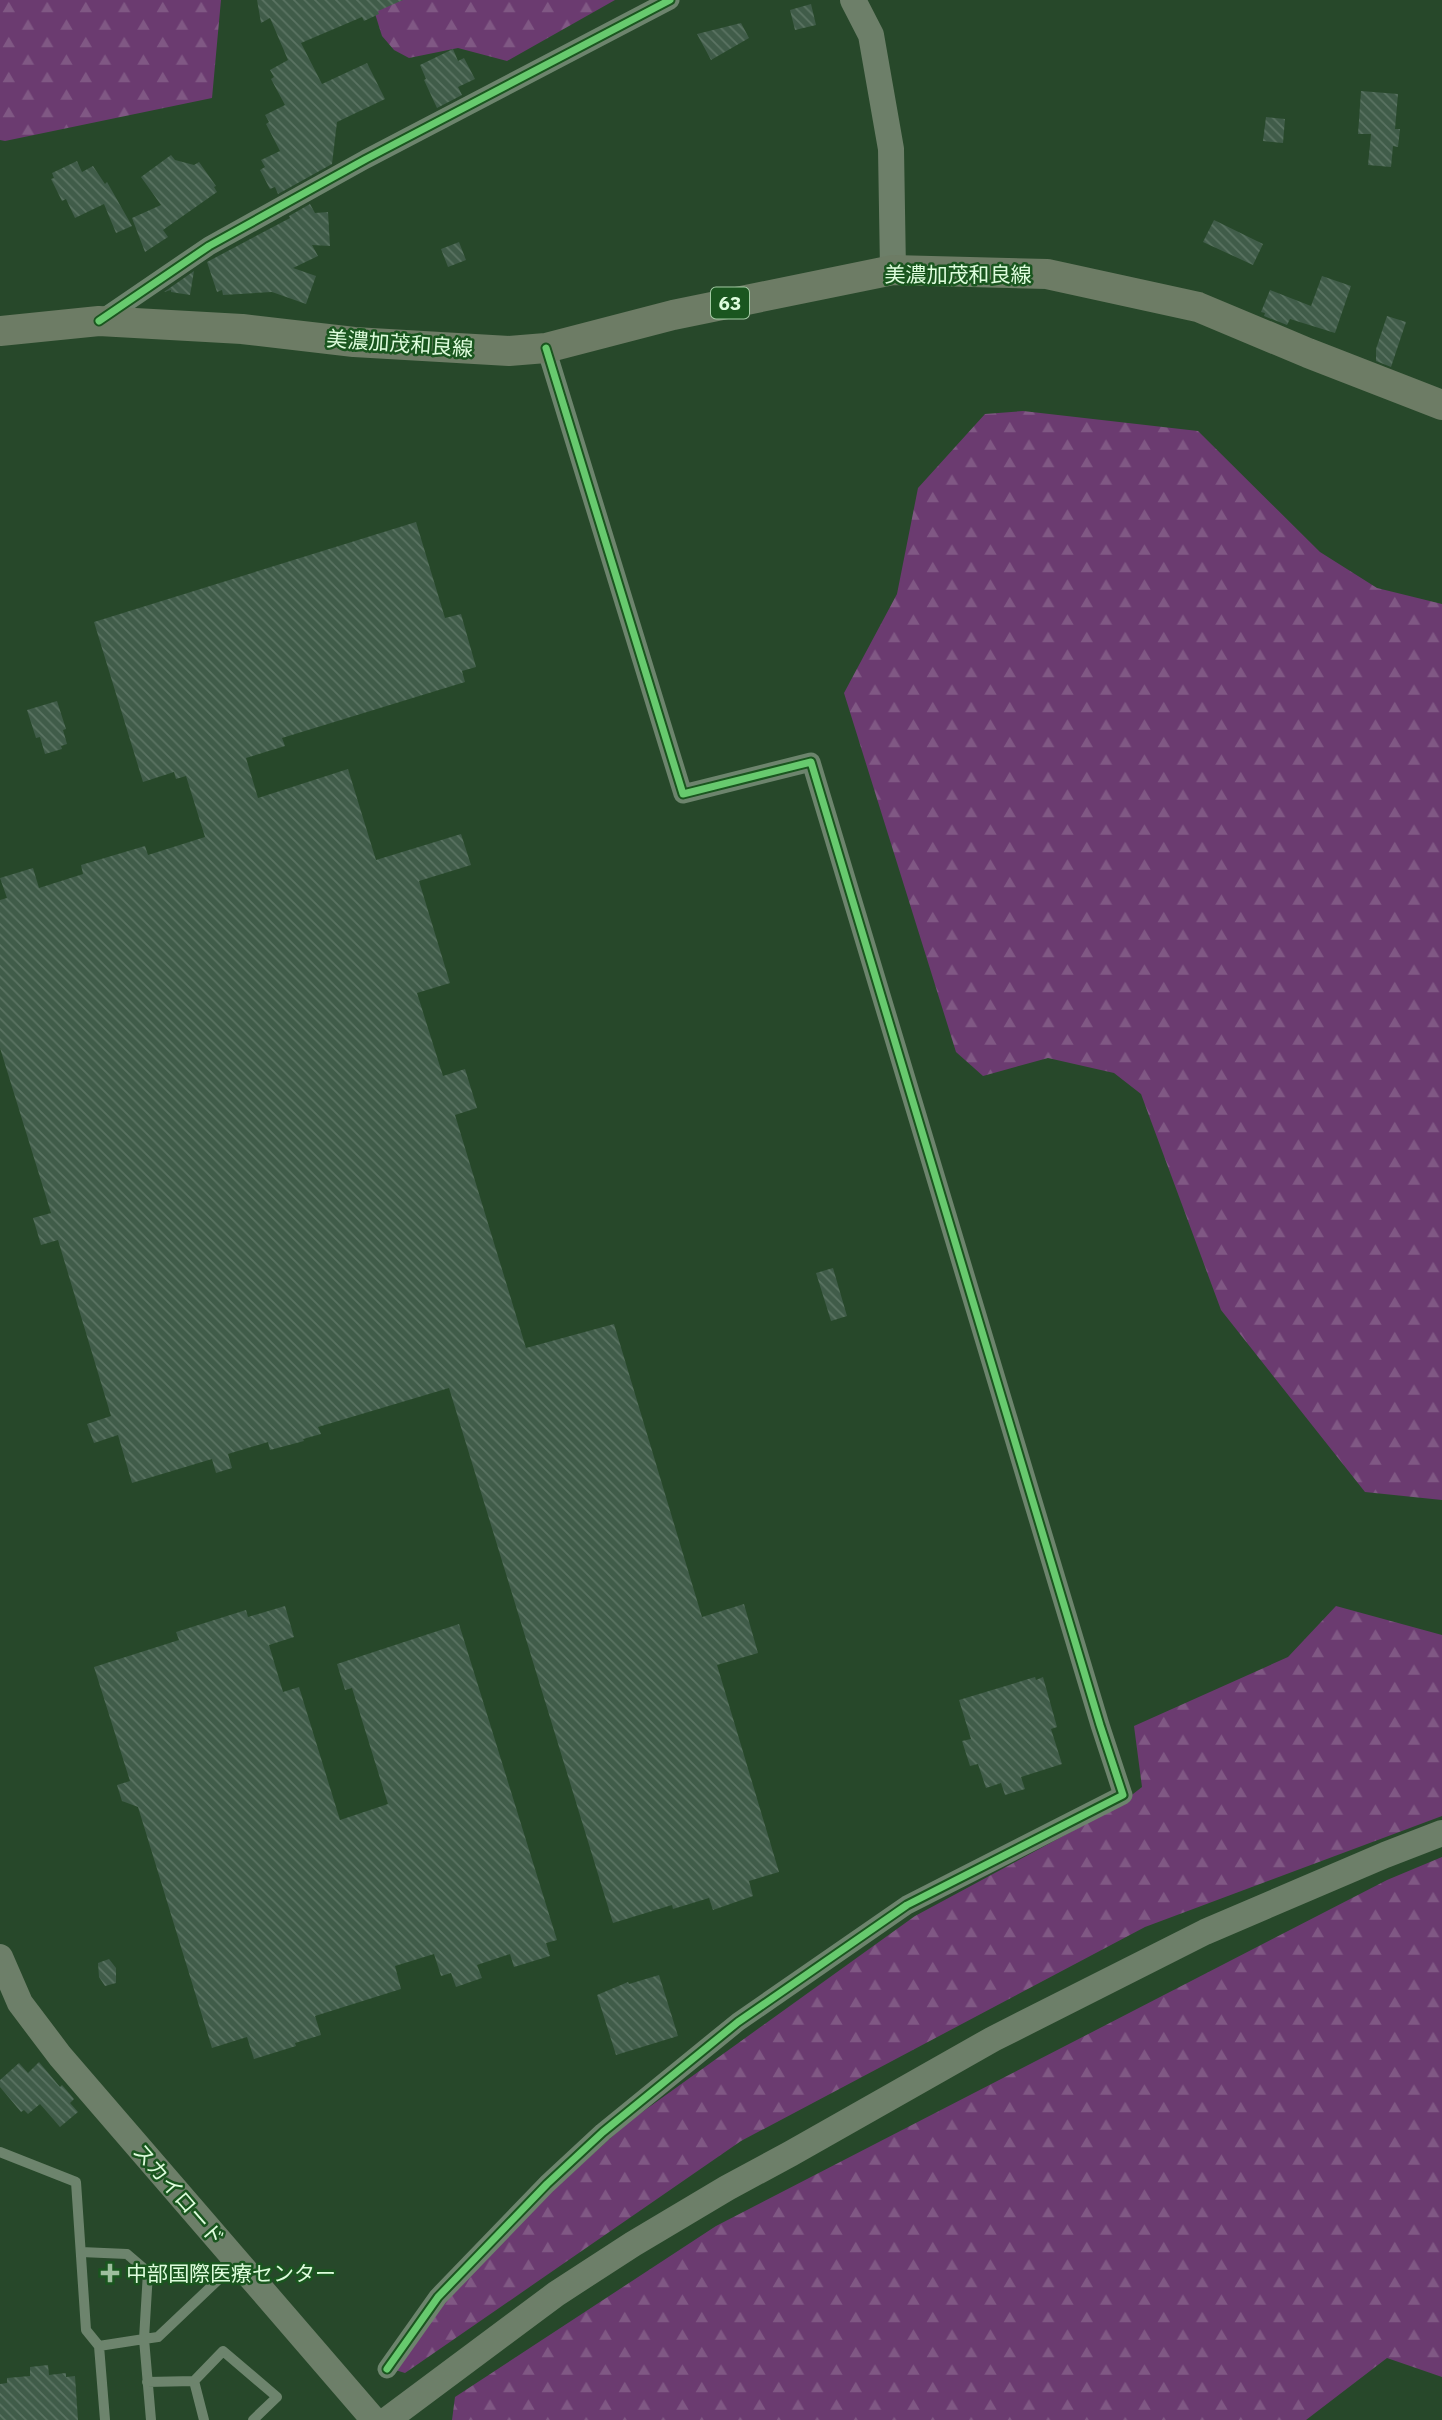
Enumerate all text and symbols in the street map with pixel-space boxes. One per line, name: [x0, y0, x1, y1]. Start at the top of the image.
street label: 美濃加茂和良線: [885, 260, 1032, 288]
road number: 63: [711, 288, 749, 318]
street label: 美濃加茂和良線: [326, 324, 474, 362]
street label: スカイロード: [127, 2137, 231, 2251]
place label: 中部国際医療センター: [126, 2259, 336, 2287]
marker: 中部国際医療センター: [100, 2263, 120, 2283]

